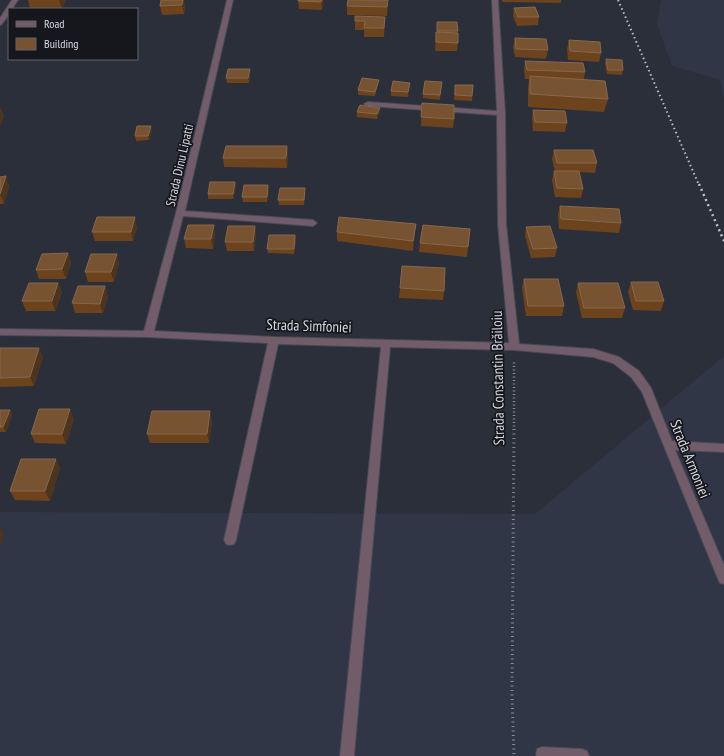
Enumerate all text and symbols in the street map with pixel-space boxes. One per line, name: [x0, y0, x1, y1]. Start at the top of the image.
legend: [8, 8, 138, 60]
text: Road: [44, 16, 64, 31]
text: Building: [44, 36, 79, 51]
street label: Strada Dinu Lipatti: [162, 122, 197, 208]
street label: Strada Constantin Brăiloiu: [487, 310, 508, 446]
street label: Strada Simfoniei: [266, 315, 352, 336]
street label: Strada Armoniei: [666, 417, 715, 501]

